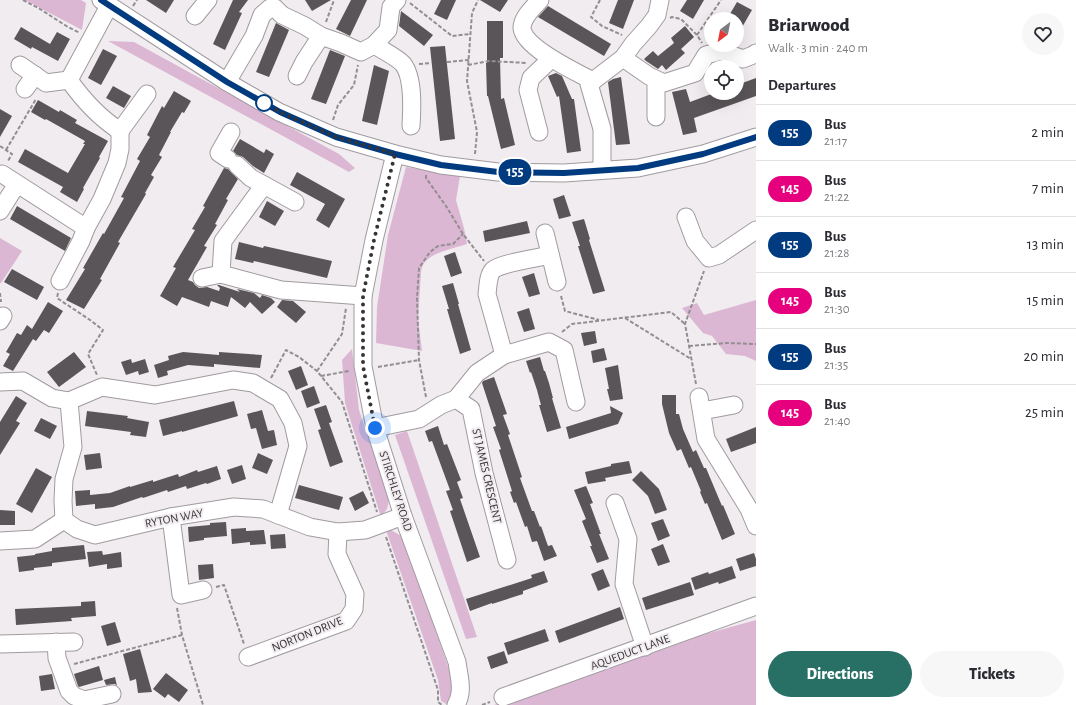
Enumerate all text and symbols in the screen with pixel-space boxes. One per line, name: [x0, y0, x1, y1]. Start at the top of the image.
north arrow: [704, 12, 744, 52]
map controls: [704, 12, 744, 100]
button: heart: [1022, 13, 1064, 55]
text: Briarwood: [768, 16, 850, 35]
text: Walk · 3 min · 240 m: [768, 42, 868, 55]
button: locate: [704, 60, 744, 100]
text: Departures: [768, 78, 836, 93]
unlabelled marker: [255, 94, 273, 112]
text: Bus: [824, 117, 846, 132]
text: 2 min: [1031, 125, 1064, 140]
text: 155: [781, 126, 799, 140]
text: 21:17: [824, 135, 847, 148]
line badge: 155: [492, 159, 538, 185]
text: 155: [506, 165, 524, 179]
text: Bus: [824, 173, 846, 188]
text: 7 min: [1032, 181, 1064, 196]
text: 145: [781, 182, 799, 196]
text: 21:22: [824, 191, 849, 204]
text: Bus: [824, 229, 846, 244]
text: 13 min: [1027, 237, 1064, 252]
text: 155: [781, 238, 799, 252]
text: 21:28: [824, 247, 849, 260]
text: Bus: [824, 285, 846, 300]
text: 15 min: [1027, 293, 1064, 308]
text: 145: [781, 294, 799, 308]
text: 21:30: [824, 303, 850, 316]
text: Bus: [824, 341, 846, 356]
text: 20 min: [1023, 349, 1064, 364]
text: 155: [781, 350, 799, 364]
text: 21:35: [824, 359, 848, 372]
text: Bus: [824, 397, 846, 412]
text: 25 min: [1025, 405, 1064, 420]
text: 145: [781, 406, 799, 420]
text: 21:40: [824, 415, 850, 428]
your location: [365, 418, 385, 438]
street label: ST JAMES CRESCENT: [470, 427, 504, 525]
street label: STIRCHLEY ROAD: [377, 450, 415, 533]
street label: RYTON WAY: [144, 506, 205, 530]
street label: NORTON DRIVE: [270, 614, 344, 654]
street label: AQUEDUCT LANE: [589, 632, 672, 673]
button: Directions: [768, 651, 912, 697]
button: Tickets: [920, 651, 1064, 697]

